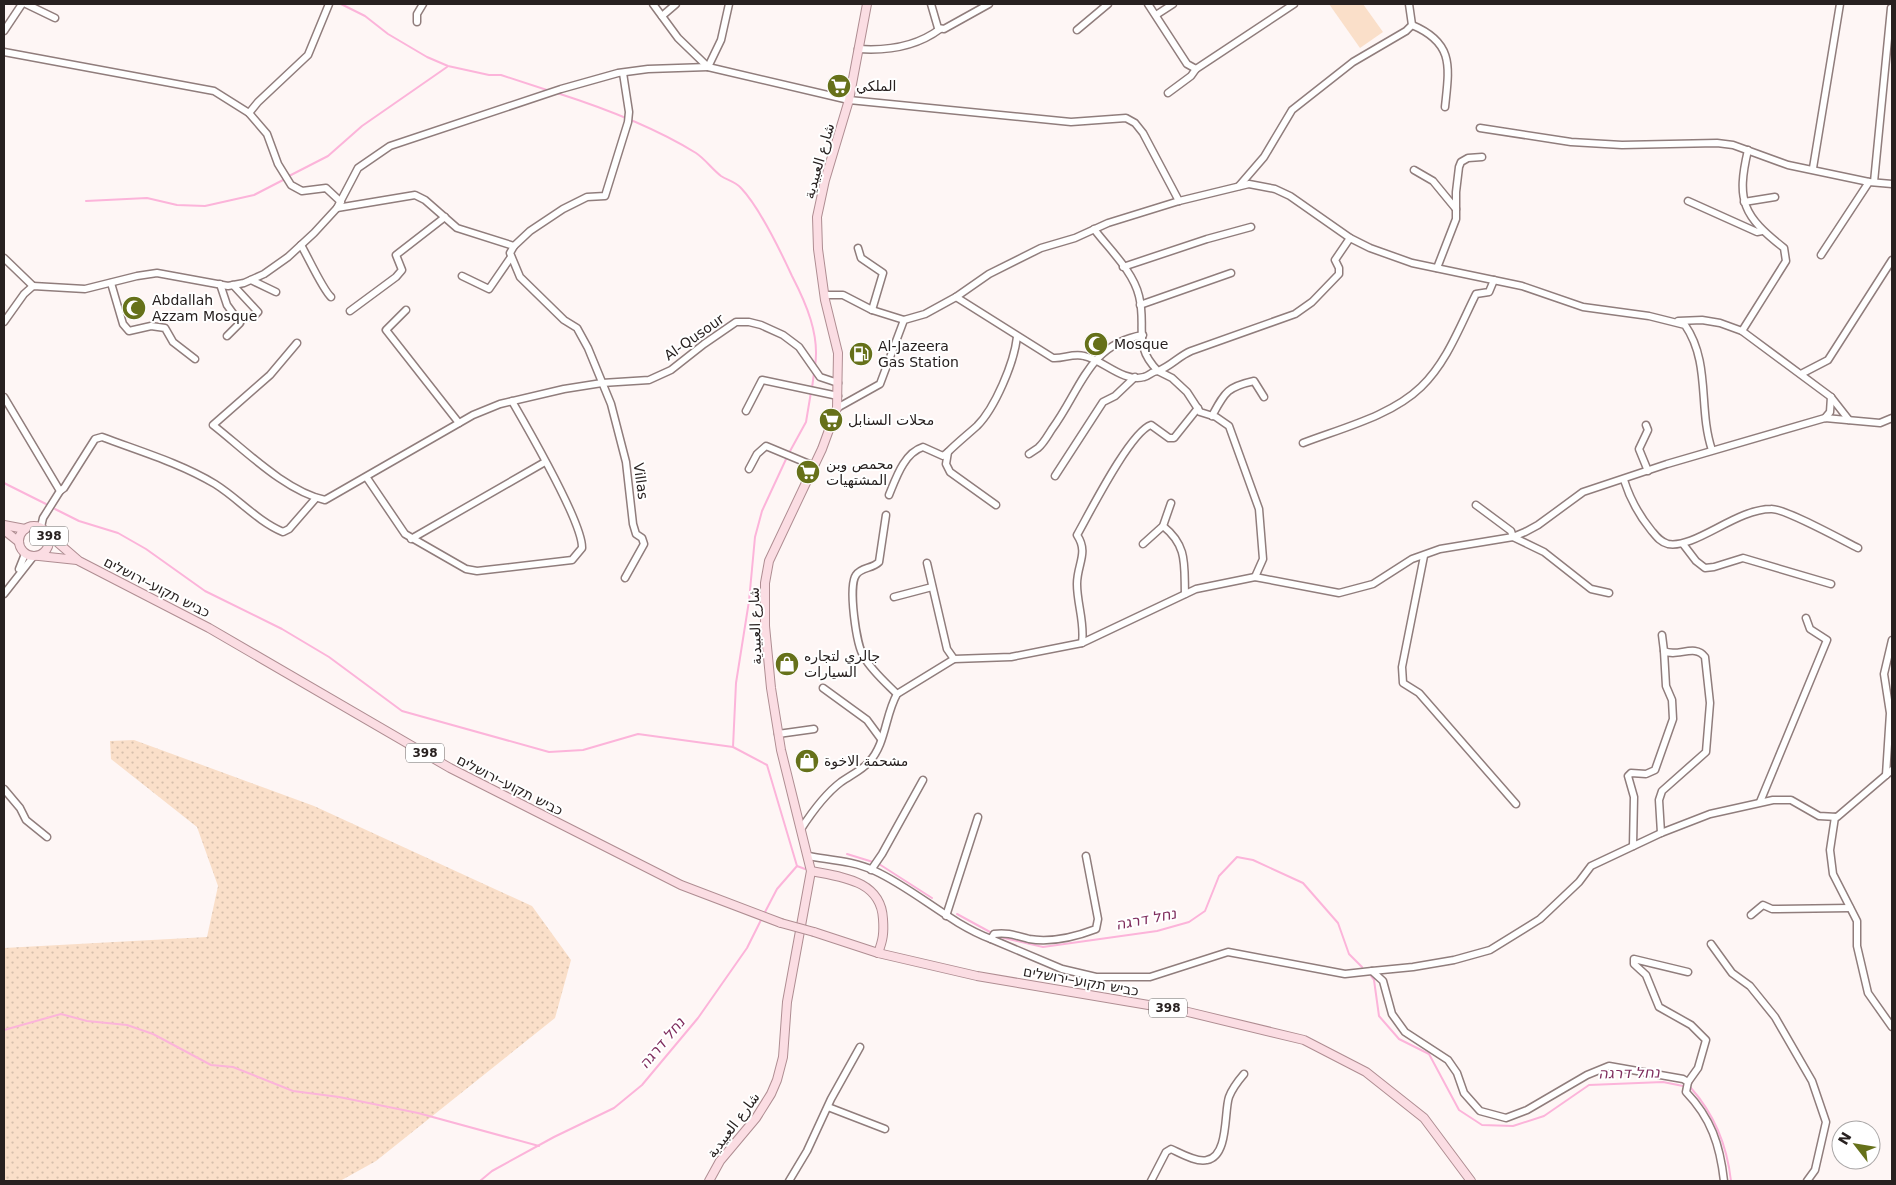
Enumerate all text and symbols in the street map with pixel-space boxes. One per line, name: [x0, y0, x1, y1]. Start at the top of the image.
supermarket icon: الملكي: [826, 73, 852, 99]
place label: الملكي: [856, 78, 896, 95]
street label: شارع العبيدية: [801, 121, 838, 201]
place label: Abdallah Azzam Mosque: [152, 292, 257, 324]
mosque icon: Abdallah Azzam Mosque: [121, 295, 147, 321]
street label: Al-Qusour: [661, 310, 727, 363]
mosque icon: Mosque: [1083, 331, 1109, 357]
place label: Mosque: [1114, 336, 1168, 352]
place label: Al-Jazeera Gas Station: [878, 338, 959, 370]
fuel station icon: Al-Jazeera Gas Station: [848, 341, 874, 367]
supermarket icon: محلات السنابل: [818, 407, 844, 433]
place label: محلات السنابل: [848, 412, 934, 428]
place label: محمص وبن المشتهيات: [826, 456, 894, 489]
supermarket icon: محمص وبن المشتهيات: [795, 459, 821, 485]
street label: Villas: [631, 462, 651, 500]
road number: 398: [30, 526, 68, 546]
street label: כביש תקוע–ירושלים: [101, 553, 213, 621]
street label: شارع العبيدية: [746, 587, 765, 665]
place label: جالري لتجاره السيارات: [804, 648, 880, 681]
shop icon: جالري لتجاره السيارات: [774, 651, 800, 677]
road number: 398: [406, 744, 444, 762]
shop icon: مشحمة الاخوة: [794, 748, 820, 774]
street label: כביש תקוע–ירושלים: [454, 751, 566, 819]
place label: مشحمة الاخوة: [824, 753, 908, 770]
water label: נחל דרגה: [1114, 904, 1178, 934]
street label: כביש תקוע–ירושלים: [1022, 963, 1140, 999]
road number: 398: [1149, 998, 1187, 1018]
water label: נחל דרגה: [635, 1014, 689, 1072]
water label: נחל דרגה: [1598, 1063, 1660, 1083]
street label: شارع العبيدية: [703, 1089, 764, 1161]
north arrow: [1831, 1120, 1881, 1170]
text: N: [1835, 1129, 1855, 1147]

